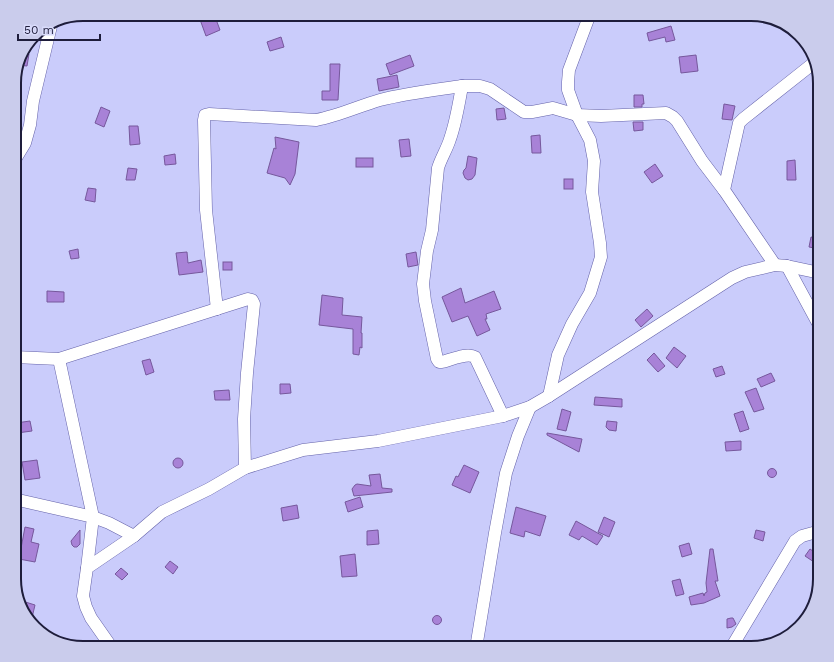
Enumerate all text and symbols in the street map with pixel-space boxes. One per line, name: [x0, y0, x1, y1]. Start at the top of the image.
scale bar: [18, 16, 100, 42]
text: 50 m: [24, 23, 54, 37]

